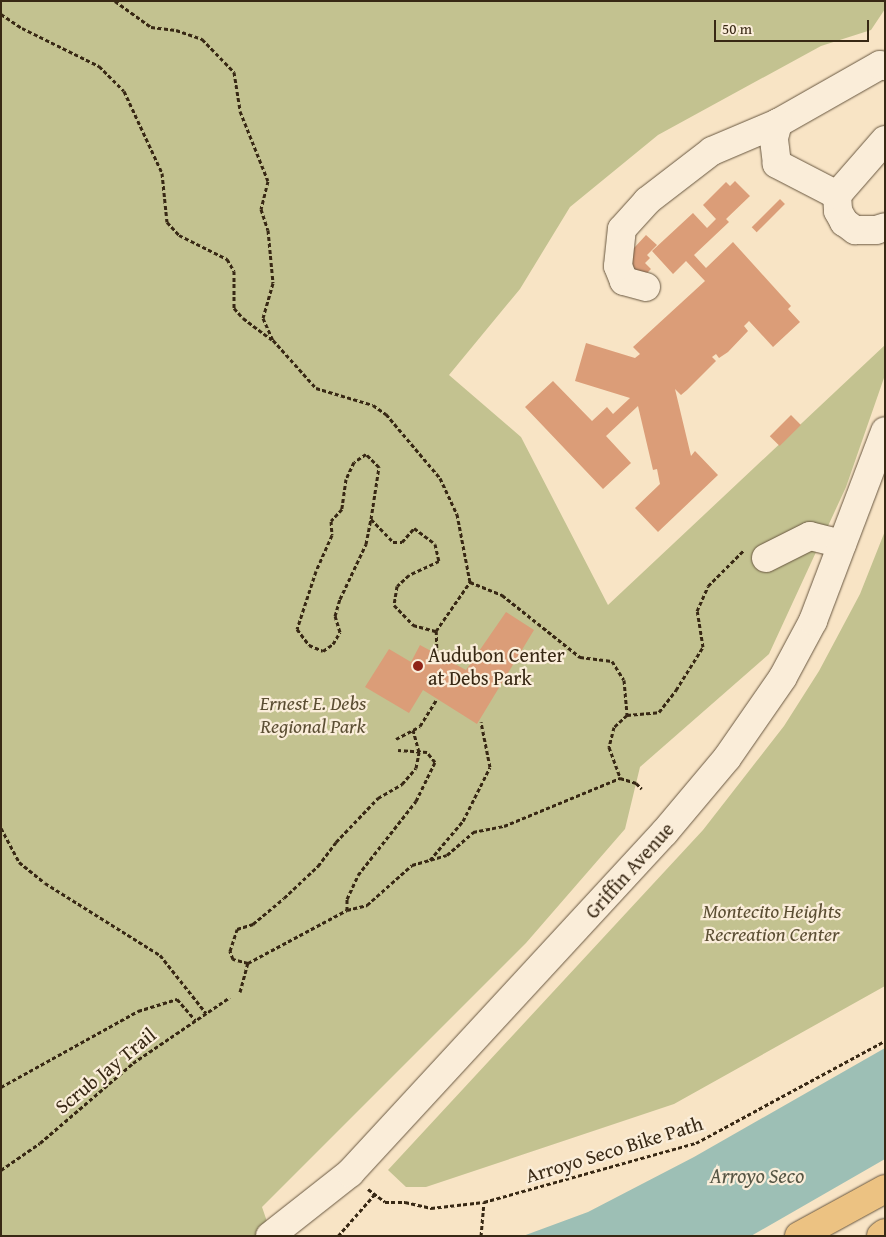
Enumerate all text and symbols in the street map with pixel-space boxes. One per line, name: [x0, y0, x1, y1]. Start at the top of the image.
scale bar: [716, 10, 871, 42]
text: 50 m: [722, 18, 752, 39]
place label: Audubon Center at Debs Park: [428, 642, 565, 689]
marker: Audubon Center at Debs Park: [412, 660, 424, 672]
park label: Ernest E. Debs Regional Park: [260, 690, 366, 737]
street label: Griffin Avenue: [580, 817, 678, 923]
park label: Montecito Heights Recreation Center: [703, 898, 841, 945]
street label: Scrub Jay Trail: [50, 1022, 160, 1118]
street label: Arroyo Seco Bike Path: [522, 1111, 706, 1187]
water label: Arroyo Seco: [710, 1163, 804, 1189]

